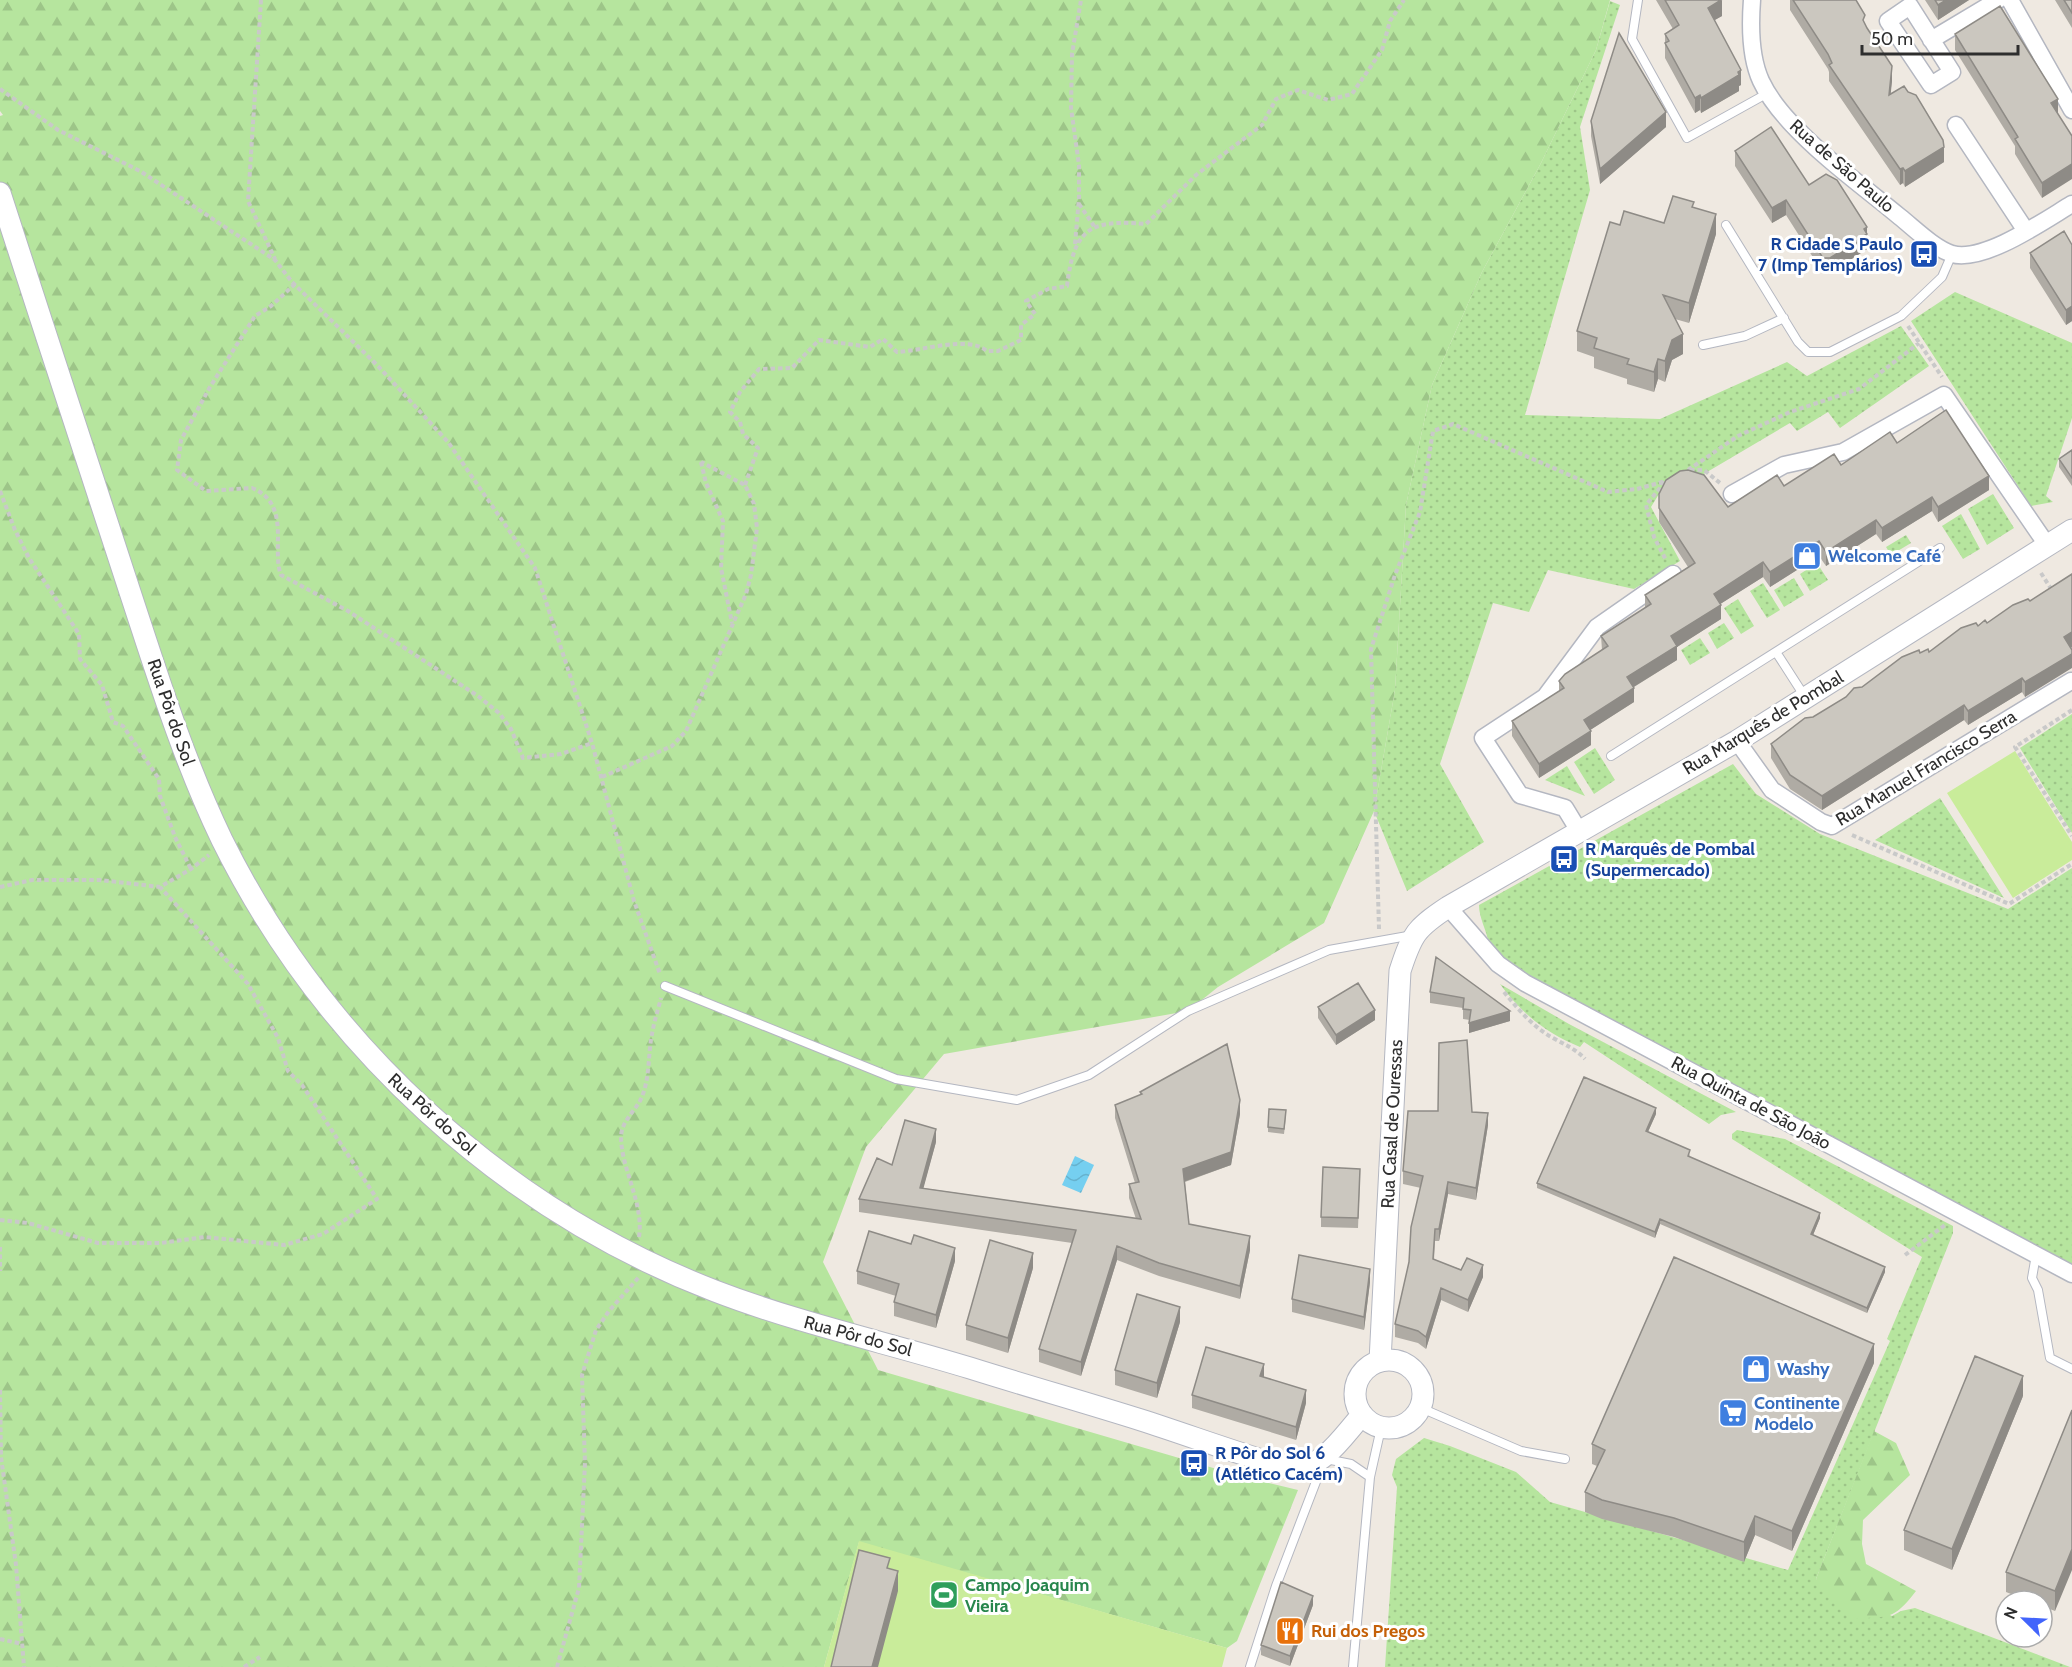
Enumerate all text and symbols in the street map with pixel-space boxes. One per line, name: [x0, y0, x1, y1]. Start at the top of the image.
scale bar: [1862, 18, 2018, 56]
text: 50 m: [1871, 28, 1913, 50]
street label: Rua de São Paulo: [1785, 115, 1899, 217]
place label: R Cidade S Paulo 7 (Imp Templários): [1758, 233, 1903, 276]
bus stop icon: R Cidade S Paulo 7 (Imp Templários): [1908, 238, 1940, 270]
shop icon: Welcome Café: [1791, 540, 1823, 572]
place label: Welcome Café: [1828, 545, 1941, 567]
street label: Rua Pôr do Sol: [143, 656, 200, 769]
street label: Rua Marquês de Pombal: [1679, 666, 1848, 780]
street label: Rua Manuel Francisco Serra: [1832, 705, 2021, 831]
place label: R Marquês de Pombal (Supermercado): [1585, 838, 1755, 881]
bus stop icon: R Marquês de Pombal (Supermercado): [1548, 843, 1580, 875]
street label: Rua Casal de Ouressas: [1377, 1039, 1407, 1209]
street label: Rua Quinta de São João: [1667, 1052, 1835, 1154]
street label: Rua Pôr do Sol: [383, 1069, 481, 1160]
street label: Rua Pôr do Sol: [802, 1311, 915, 1361]
shop icon: Washy: [1740, 1353, 1772, 1385]
place label: Washy: [1777, 1358, 1830, 1380]
place label: Continente Modelo: [1754, 1392, 1840, 1435]
supermarket icon: Continente Modelo: [1717, 1397, 1749, 1429]
place label: R Pôr do Sol 6 (Atlético Cacém): [1215, 1442, 1343, 1485]
bus stop icon: R Pôr do Sol 6 (Atlético Cacém): [1178, 1447, 1210, 1479]
place label: Campo Joaquim Vieira: [965, 1574, 1089, 1617]
sports icon: Campo Joaquim Vieira: [928, 1579, 960, 1611]
north arrow: [1994, 1589, 2054, 1649]
text: N: [2000, 1604, 2022, 1622]
restaurant icon: Rui dos Pregos: [1274, 1615, 1306, 1647]
place label: Rui dos Pregos: [1311, 1620, 1425, 1642]

